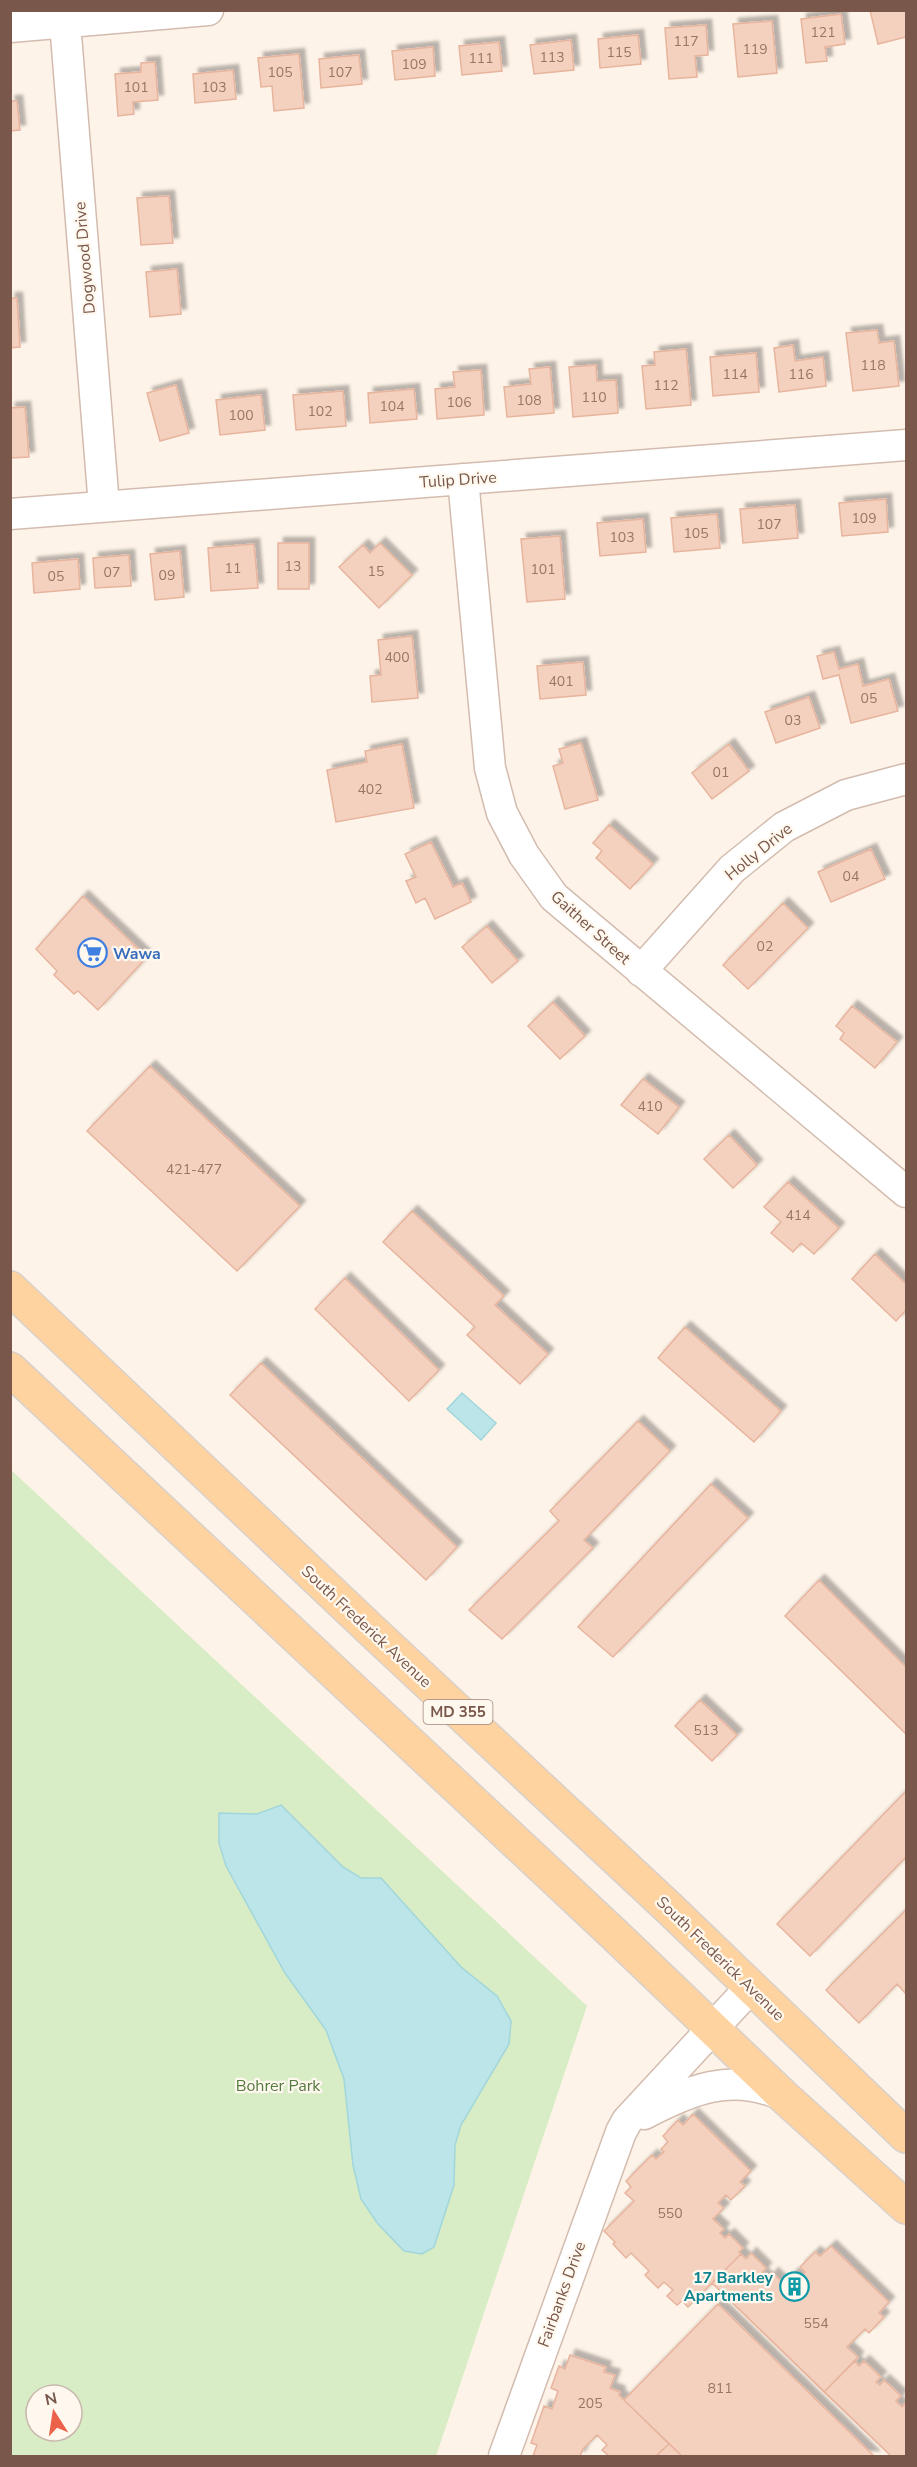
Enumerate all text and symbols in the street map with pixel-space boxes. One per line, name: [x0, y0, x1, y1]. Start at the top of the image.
house number: 121: [810, 23, 836, 42]
house number: 117: [673, 32, 699, 51]
house number: 119: [742, 40, 768, 59]
house number: 115: [606, 43, 632, 62]
house number: 113: [539, 48, 565, 67]
house number: 111: [468, 49, 494, 68]
house number: 109: [401, 55, 427, 74]
house number: 105: [267, 63, 293, 82]
house number: 107: [327, 63, 353, 82]
house number: 101: [123, 78, 149, 97]
house number: 103: [201, 78, 227, 97]
street label: Dogwood Drive: [69, 201, 101, 315]
house number: 118: [860, 356, 886, 375]
house number: 114: [722, 365, 748, 384]
house number: 116: [788, 365, 814, 384]
house number: 112: [653, 376, 679, 395]
house number: 110: [581, 388, 607, 407]
house number: 108: [516, 391, 542, 410]
house number: 106: [446, 393, 472, 412]
house number: 104: [379, 397, 405, 416]
house number: 102: [307, 402, 333, 421]
house number: 100: [228, 406, 254, 425]
street label: Tulip Drive: [419, 466, 497, 494]
house number: 109: [851, 509, 877, 528]
house number: 107: [756, 515, 782, 534]
house number: 105: [683, 524, 709, 543]
house number: 103: [609, 528, 635, 547]
house number: 13: [285, 557, 301, 576]
house number: 11: [225, 559, 241, 578]
house number: 101: [530, 560, 556, 579]
house number: 15: [368, 562, 384, 581]
house number: 07: [104, 563, 120, 582]
house number: 09: [159, 566, 175, 585]
house number: 05: [48, 567, 64, 586]
house number: 400: [384, 648, 410, 667]
house number: 401: [548, 672, 574, 691]
house number: 05: [861, 689, 877, 708]
house number: 03: [785, 711, 801, 730]
house number: 01: [713, 763, 729, 782]
house number: 402: [357, 780, 383, 799]
street label: Holly Drive: [720, 818, 797, 886]
house number: 04: [843, 867, 859, 886]
street label: Gaither Street: [546, 886, 635, 970]
supermarket icon: Wawa: [76, 937, 108, 969]
house number: 02: [757, 937, 773, 956]
place label: Wawa: [113, 943, 161, 965]
house number: 410: [637, 1097, 663, 1116]
house number: 421-477: [166, 1160, 222, 1179]
house number: 414: [785, 1206, 811, 1225]
street label: South Frederick Avenue: [296, 1561, 436, 1693]
road number: MD 355: [424, 1700, 492, 1724]
house number: 513: [693, 1721, 719, 1740]
street label: South Frederick Avenue: [651, 1892, 789, 2026]
park label: Bohrer Park: [236, 2075, 321, 2097]
house number: 550: [657, 2204, 683, 2223]
street label: Fairbanks Drive: [533, 2238, 591, 2350]
place label: 17 Barkley Apartments: [684, 2267, 774, 2307]
building icon: 17 Barkley Apartments: [778, 2270, 810, 2302]
house number: 554: [803, 2314, 829, 2333]
house number: 811: [707, 2379, 733, 2398]
north arrow: [24, 2383, 84, 2443]
text: N: [43, 2387, 59, 2411]
house number: 205: [577, 2394, 603, 2413]

